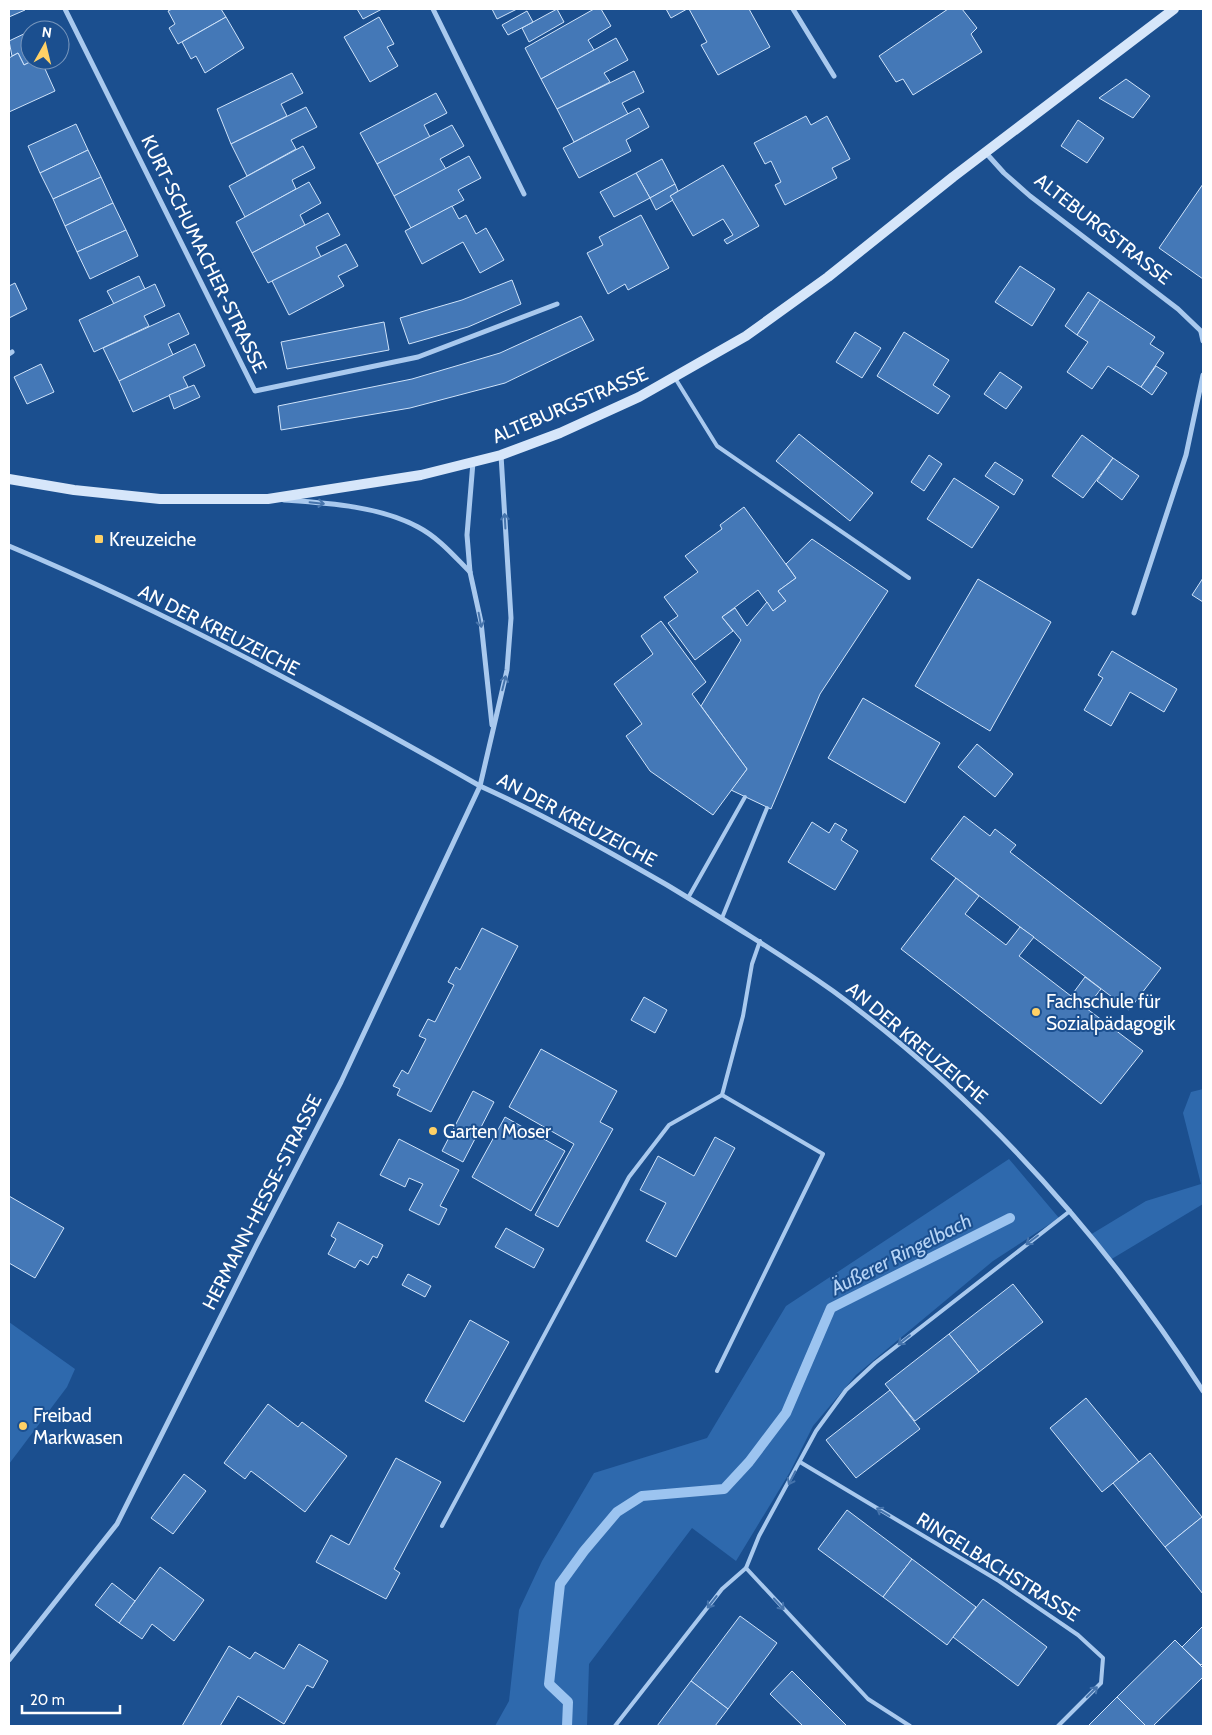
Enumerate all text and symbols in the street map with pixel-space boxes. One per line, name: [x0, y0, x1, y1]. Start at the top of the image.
north arrow: [20, 20, 70, 70]
text: N: [41, 23, 53, 42]
street label: KURT-SCHUMACHER-STRASSE: [136, 131, 272, 377]
street label: ALTEBURGSTRASSE: [1030, 169, 1176, 289]
street label: ALTEBURGSTRASSE: [489, 362, 651, 448]
one-way arrow: [309, 498, 325, 508]
one-way arrow: [501, 514, 510, 530]
place label: Kreuzeiche: [109, 528, 197, 551]
marker: Kreuzeiche: [93, 533, 105, 545]
street label: AN DER KREUZEICHE: [135, 580, 303, 680]
one-way arrow: [476, 611, 486, 627]
one-way arrow: [500, 676, 509, 692]
street label: AN DER KREUZEICHE: [493, 768, 661, 872]
street label: AN DER KREUZEICHE: [842, 977, 992, 1109]
place label: Fachschule für Sozialpädagogik: [1046, 990, 1176, 1035]
marker: Fachschule für Sozialpädagogik: [1030, 1006, 1042, 1018]
street label: HERMANN-HESSE-STRASSE: [198, 1090, 326, 1314]
place label: Garten Moser: [443, 1120, 551, 1143]
marker: Garten Moser: [427, 1125, 439, 1137]
water label: Äußerer Ringelbach: [826, 1208, 975, 1300]
one-way arrow: [1025, 1235, 1039, 1245]
one-way arrow: [897, 1334, 910, 1345]
place label: Freibad Markwasen: [33, 1404, 123, 1449]
marker: Freibad Markwasen: [17, 1420, 29, 1432]
one-way arrow: [787, 1470, 796, 1485]
one-way arrow: [876, 1506, 890, 1516]
street label: RINGELBACHSTRASSE: [912, 1508, 1084, 1626]
one-way arrow: [706, 1595, 717, 1608]
one-way arrow: [773, 1598, 785, 1610]
scale bar: [22, 1682, 120, 1714]
one-way arrow: [1086, 1686, 1099, 1698]
text: 20 m: [30, 1691, 65, 1709]

